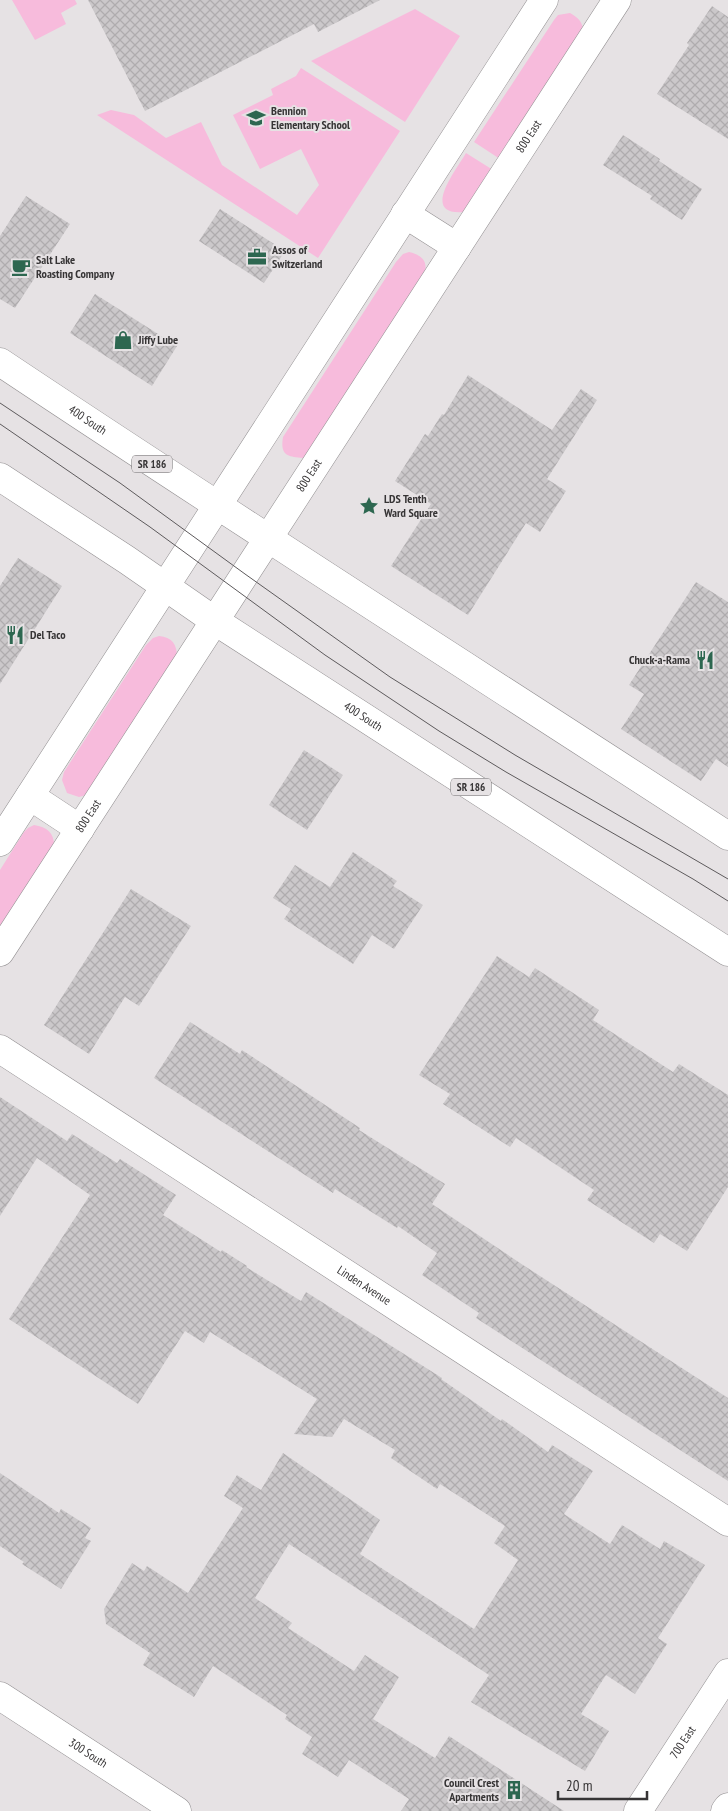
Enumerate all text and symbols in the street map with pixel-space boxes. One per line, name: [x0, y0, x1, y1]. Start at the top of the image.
place label: Bennion Elementary School: [271, 103, 350, 132]
school or university icon: Bennion Elementary School: [245, 107, 267, 129]
street label: 800 East: [512, 116, 545, 155]
place label: Assos of Switzerland: [271, 242, 322, 271]
office icon: Assos of Switzerland: [246, 246, 268, 268]
place label: Salt Lake Roasting Company: [36, 252, 114, 281]
cafe icon: Salt Lake Roasting Company: [10, 256, 32, 278]
shop icon: Jiffy Lube: [112, 329, 134, 351]
place label: Jiffy Lube: [137, 332, 178, 347]
street label: 400 South: [66, 402, 110, 438]
street label: 800 East: [292, 455, 325, 494]
road number: SR 186: [132, 456, 172, 472]
place label: LDS Tenth Ward Square: [383, 491, 438, 520]
place icon: LDS Tenth Ward Square: [358, 495, 380, 517]
restaurant icon: Del Taco: [4, 624, 26, 646]
place label: Del Taco: [30, 627, 66, 642]
restaurant icon: Chuck-a-Rama: [694, 649, 716, 671]
place label: Chuck-a-Rama: [629, 652, 690, 667]
street label: 400 South: [341, 698, 385, 734]
road number: SR 186: [451, 779, 491, 796]
street label: 800 East: [72, 796, 104, 835]
street label: Linden Avenue: [335, 1262, 394, 1308]
street label: 700 East: [666, 1722, 699, 1761]
street label: 300 South: [66, 1735, 110, 1771]
scale bar: [558, 1768, 647, 1800]
place label: Council Crest Apartments: [444, 1775, 499, 1804]
text: 20 m: [566, 1776, 592, 1795]
building icon: Council Crest Apartments: [503, 1779, 525, 1801]

